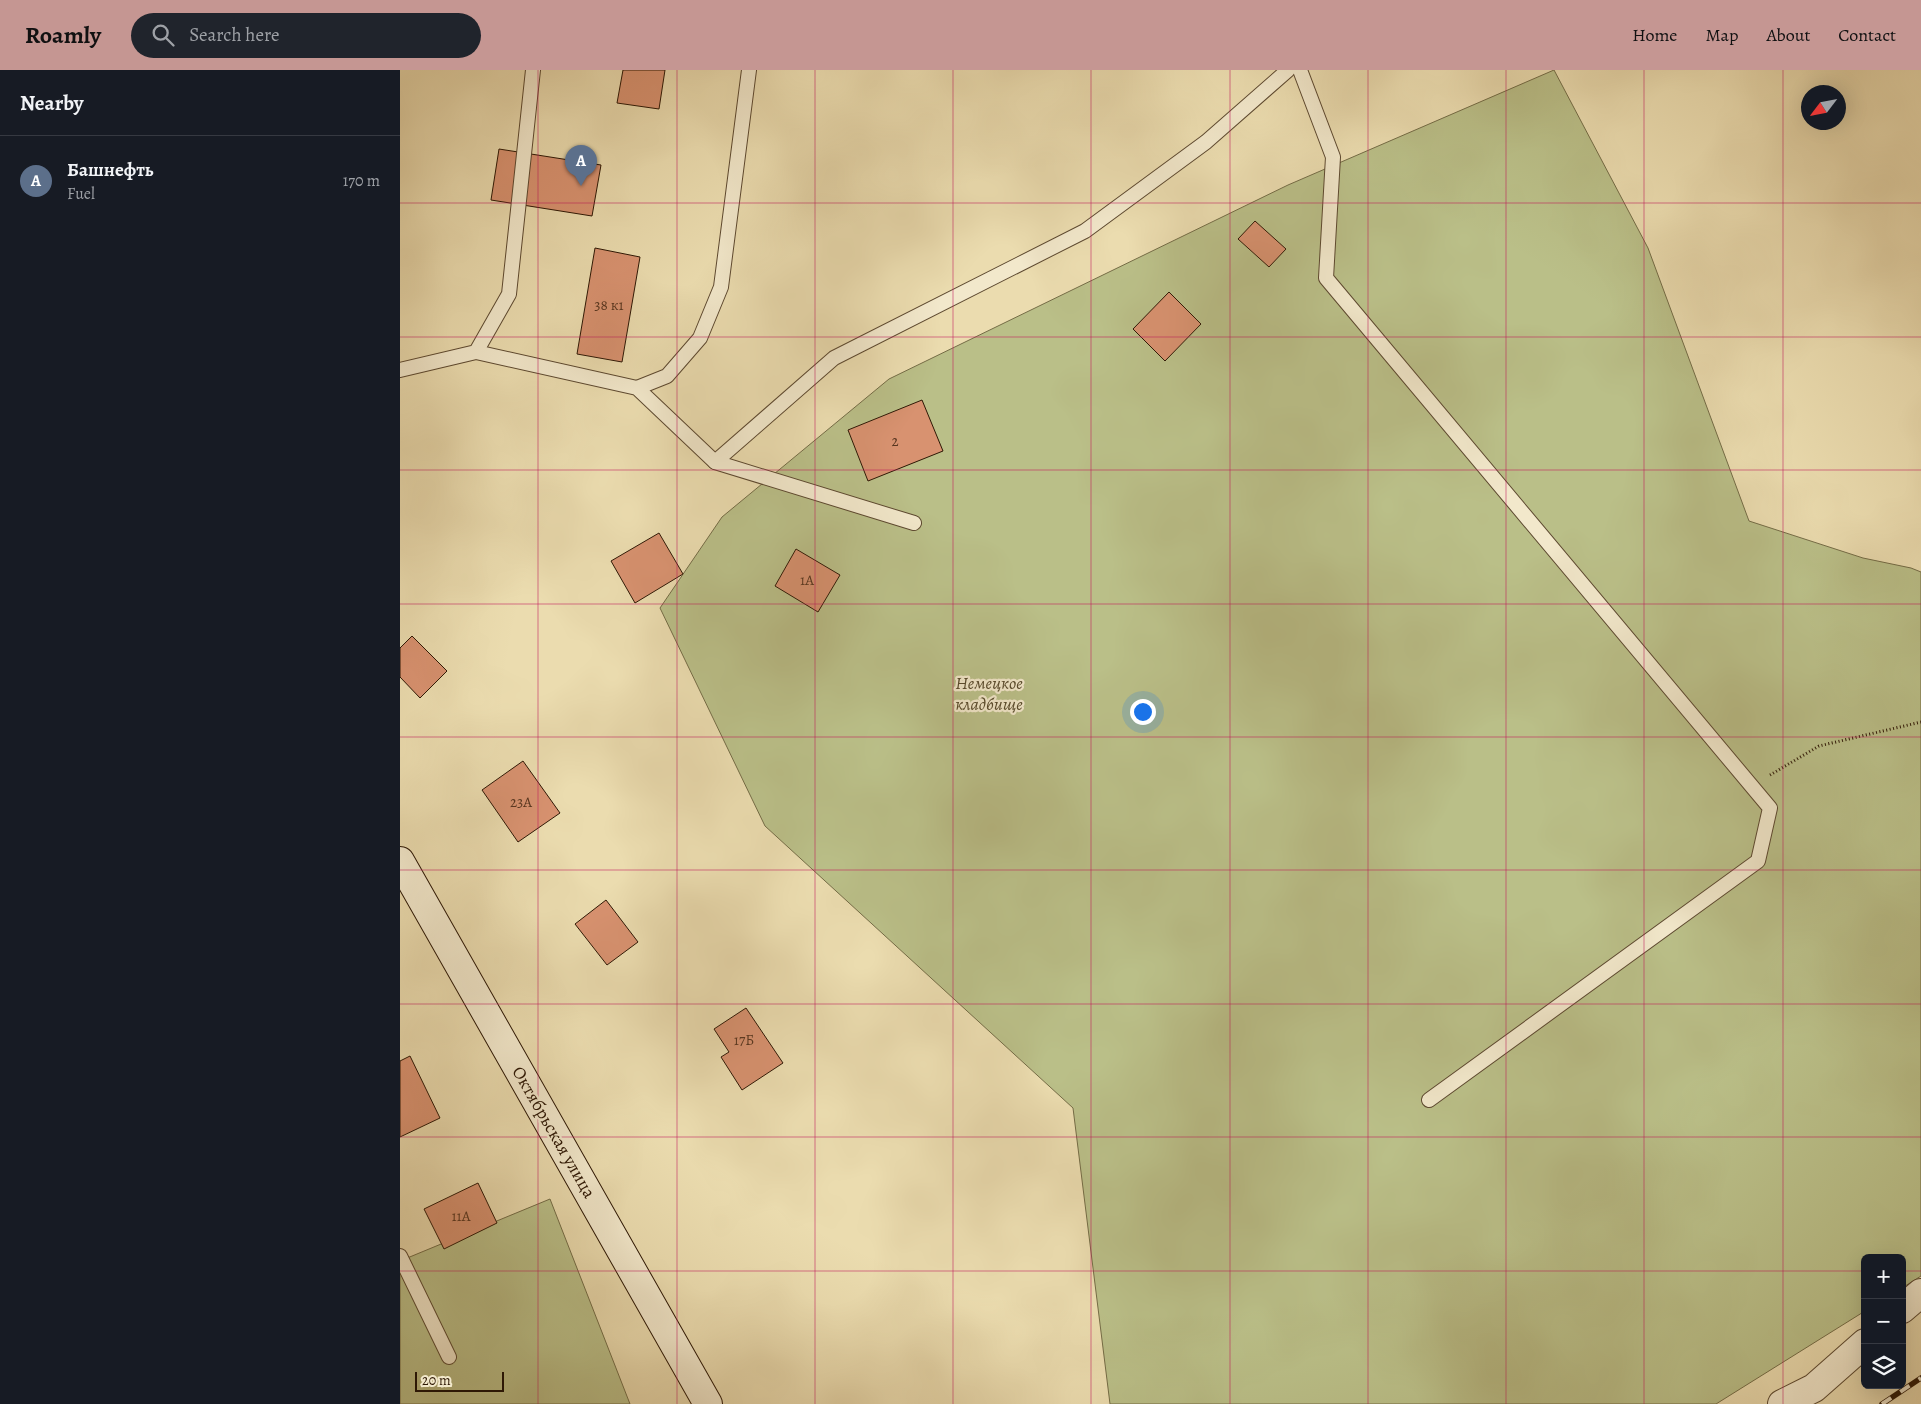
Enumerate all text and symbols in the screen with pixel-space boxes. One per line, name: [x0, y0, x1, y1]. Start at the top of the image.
search box: [131, 13, 481, 58]
text: Roamly: [25, 19, 101, 51]
icon: search: [149, 21, 177, 49]
text: Search here: [189, 22, 280, 48]
text: Home: [1632, 23, 1677, 47]
text: Map: [1705, 23, 1738, 47]
text: About: [1766, 23, 1810, 47]
text: Contact: [1838, 23, 1896, 47]
north arrow: [1801, 85, 1846, 130]
text: Nearby: [20, 89, 83, 117]
pin: A: [565, 145, 597, 186]
text: Башнефть: [67, 157, 153, 183]
text: A: [31, 170, 41, 192]
text: 170 m: [343, 170, 380, 192]
text: Fuel: [67, 183, 95, 205]
house number: 38 к1: [594, 295, 624, 315]
house number: 2: [891, 431, 899, 451]
house number: 1А: [800, 570, 814, 590]
park label: Немецкое кладбище: [955, 671, 1023, 716]
your location: [1130, 699, 1156, 725]
house number: 23А: [510, 792, 532, 812]
house number: 17Б: [734, 1030, 754, 1050]
street label: Октябрьская улица: [506, 1062, 602, 1203]
house number: 11А: [451, 1206, 471, 1226]
map controls: [1861, 1254, 1906, 1389]
button: +: [1861, 1254, 1906, 1299]
button: −: [1861, 1299, 1906, 1344]
button: layers: [1861, 1344, 1906, 1389]
scale bar: [415, 1369, 504, 1392]
text: 20 m: [422, 1371, 451, 1390]

